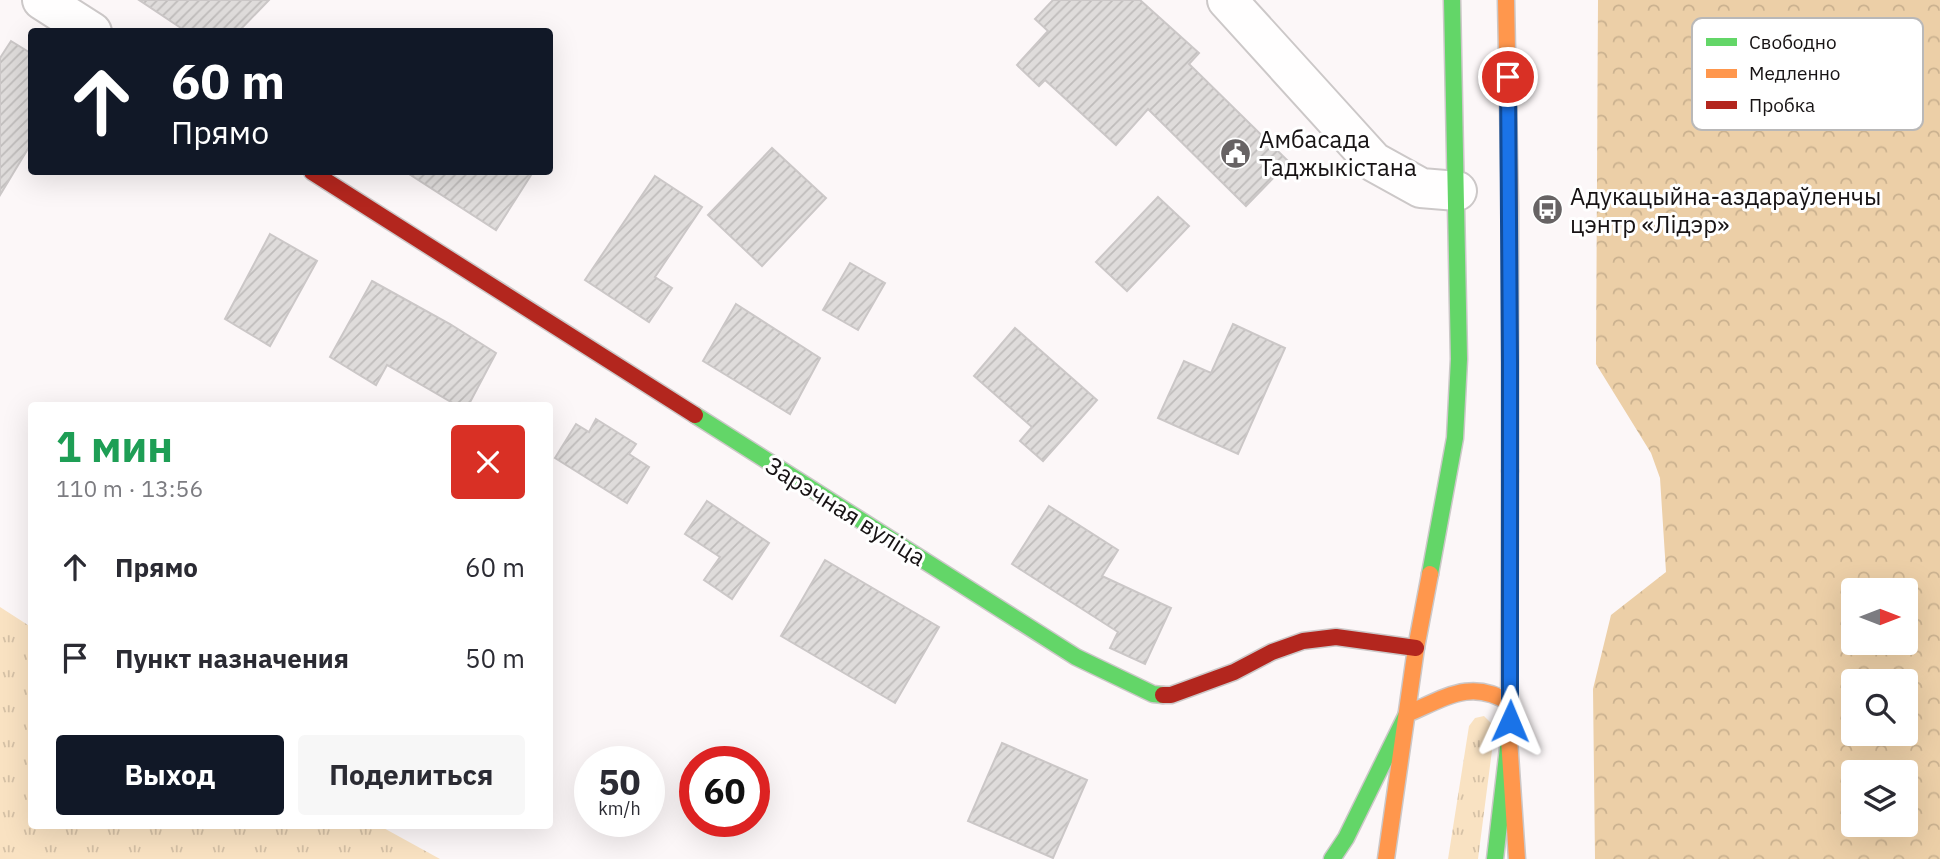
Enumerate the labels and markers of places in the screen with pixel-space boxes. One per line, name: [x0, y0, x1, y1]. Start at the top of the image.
pin: [1478, 47, 1538, 107]
place label: Амбасада Таджыкістана: [1259, 123, 1417, 183]
public building icon: Амбасада Таджыкістана: [1219, 136, 1253, 170]
place label: Адукацыйна-аздараўленчы цэнтр «Лідэр»: [1570, 180, 1881, 240]
bus stop icon: Адукацыйна-аздараўленчы цэнтр «Лідэр»: [1530, 193, 1564, 227]

